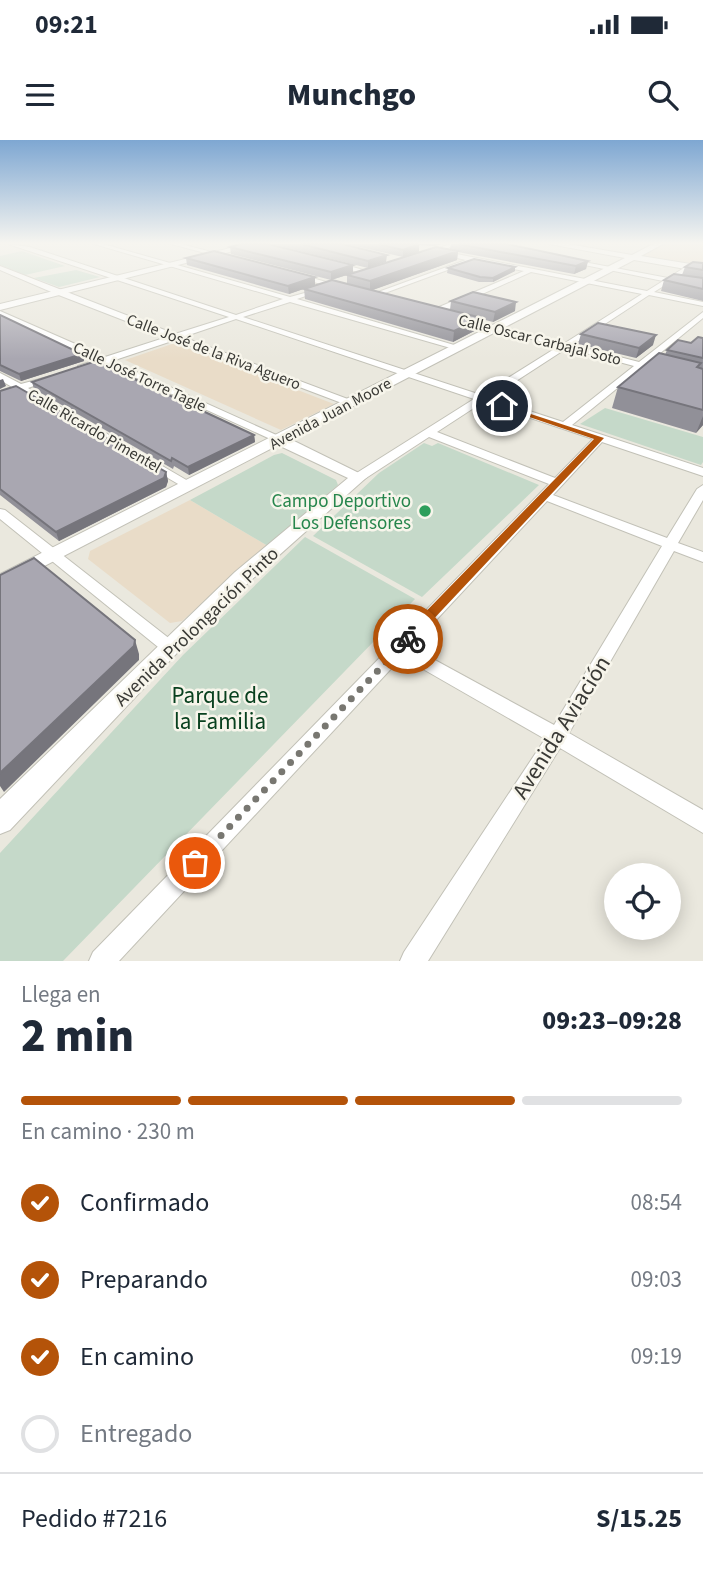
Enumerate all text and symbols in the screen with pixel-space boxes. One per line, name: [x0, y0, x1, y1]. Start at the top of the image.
text: 09:21: [35, 6, 98, 43]
text: Munchgo: [287, 72, 416, 118]
icon: menu: [21, 76, 59, 114]
icon: search: [644, 76, 682, 114]
street label: Calle José de la Riva Aguero: [123, 309, 304, 395]
street label: Calle Oscar Carbajal Soto: [456, 309, 624, 371]
street label: Calle José Torre Tagle: [69, 336, 210, 417]
street label: Avenida Juan Moore: [266, 372, 395, 455]
pin: [472, 376, 532, 436]
street label: Calle Ricardo Pimentel: [24, 384, 165, 478]
icon: home: [483, 387, 521, 425]
place label: Campo Deportivo Los Defensores: [271, 488, 411, 537]
marker: Campo Deportivo Los Defensores: [417, 503, 433, 519]
street label: Avenida Prolongación Pinto: [109, 541, 285, 713]
courier: [373, 604, 443, 674]
icon: bike: [389, 620, 427, 658]
street label: Avenida Aviación: [504, 649, 619, 805]
park label: Parque de la Familia: [172, 679, 268, 738]
pin: [165, 833, 225, 893]
icon: bag: [176, 844, 214, 882]
map controls: [604, 863, 681, 940]
button: locate: [604, 863, 681, 940]
text: Llega en: [21, 978, 101, 1011]
text: 09:23–09:28: [542, 1002, 682, 1039]
text: 2 min: [21, 1004, 134, 1069]
text: En camino · 230 m: [21, 1115, 195, 1148]
icon: check: [21, 1184, 59, 1222]
text: Confirmado: [80, 1184, 209, 1221]
text: 08:54: [631, 1186, 682, 1219]
icon: check: [21, 1261, 59, 1299]
text: Preparando: [80, 1261, 208, 1298]
text: 09:03: [631, 1263, 682, 1296]
icon: check: [21, 1338, 59, 1376]
text: En camino: [80, 1338, 194, 1375]
text: 09:19: [631, 1340, 682, 1373]
text: Entregado: [80, 1415, 192, 1452]
text: Pedido #7216: [21, 1500, 167, 1537]
text: S/15.25: [596, 1500, 682, 1537]

